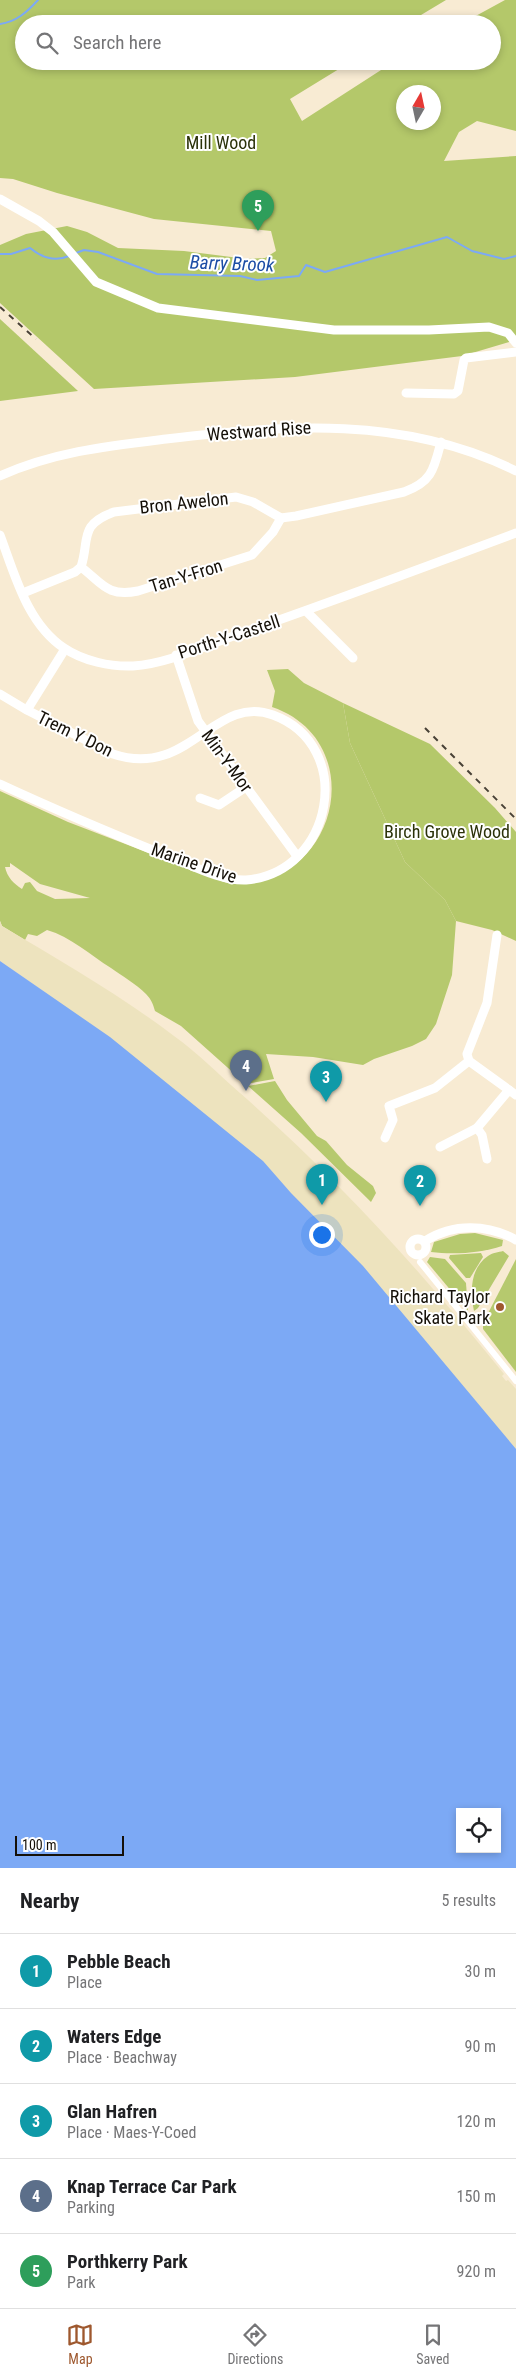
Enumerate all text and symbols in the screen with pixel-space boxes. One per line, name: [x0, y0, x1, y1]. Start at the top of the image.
search box: [15, 15, 501, 70]
icon: search: [33, 29, 61, 57]
text: Search here: [73, 31, 161, 54]
north arrow: [396, 85, 441, 130]
park label: Mill Wood: [186, 132, 256, 153]
pin: 5: [242, 190, 274, 231]
water label: Barry Brook: [189, 251, 275, 276]
street label: Westward Rise: [206, 416, 312, 445]
street label: Bron Awelon: [139, 487, 229, 518]
street label: Tan-Y-Fron: [147, 554, 225, 597]
street label: Porth-Y-Castell: [175, 610, 282, 663]
street label: Trem Y Don: [34, 706, 117, 761]
street label: Min-Y-Mor: [198, 725, 258, 797]
park label: Birch Grove Wood: [384, 821, 510, 842]
street label: Marine Drive: [149, 838, 240, 887]
pin: 4: [230, 1050, 262, 1091]
pin: 3: [310, 1061, 342, 1102]
pin: 1: [306, 1164, 338, 1205]
pin: 2: [404, 1165, 436, 1206]
your location: [309, 1222, 335, 1248]
place label: Richard Taylor Skate Park: [390, 1286, 491, 1328]
marker: Richard Taylor Skate Park: [494, 1301, 506, 1313]
map controls: [456, 1808, 501, 1853]
button: locate: [456, 1808, 501, 1853]
scale bar: [15, 1833, 124, 1856]
text: 100 m: [22, 1837, 57, 1853]
text: Nearby: [20, 1889, 79, 1913]
text: 5 results: [441, 1891, 496, 1910]
text: Pebble Beach: [67, 1950, 171, 1973]
text: 1: [32, 1962, 40, 1981]
text: 30 m: [464, 1962, 496, 1981]
text: Place: [67, 1973, 102, 1992]
text: Waters Edge: [67, 2025, 161, 2048]
text: 2: [32, 2037, 40, 2056]
text: 90 m: [464, 2037, 496, 2056]
text: Place · Beachway: [67, 2048, 177, 2067]
text: Glan Hafren: [67, 2100, 157, 2123]
text: 3: [32, 2112, 40, 2131]
text: 120 m: [457, 2112, 496, 2131]
text: Place · Maes-Y-Coed: [67, 2123, 196, 2142]
text: Knap Terrace Car Park: [67, 2175, 237, 2198]
text: 4: [32, 2187, 40, 2206]
text: 150 m: [457, 2187, 496, 2206]
text: Parking: [67, 2198, 115, 2217]
text: Porthkerry Park: [67, 2250, 188, 2273]
text: 5: [32, 2262, 40, 2281]
text: 920 m: [457, 2262, 496, 2281]
text: Park: [67, 2273, 96, 2292]
tab: Map: [66, 2321, 94, 2367]
tab: Directions: [227, 2321, 283, 2367]
tab: Saved: [416, 2321, 450, 2367]

